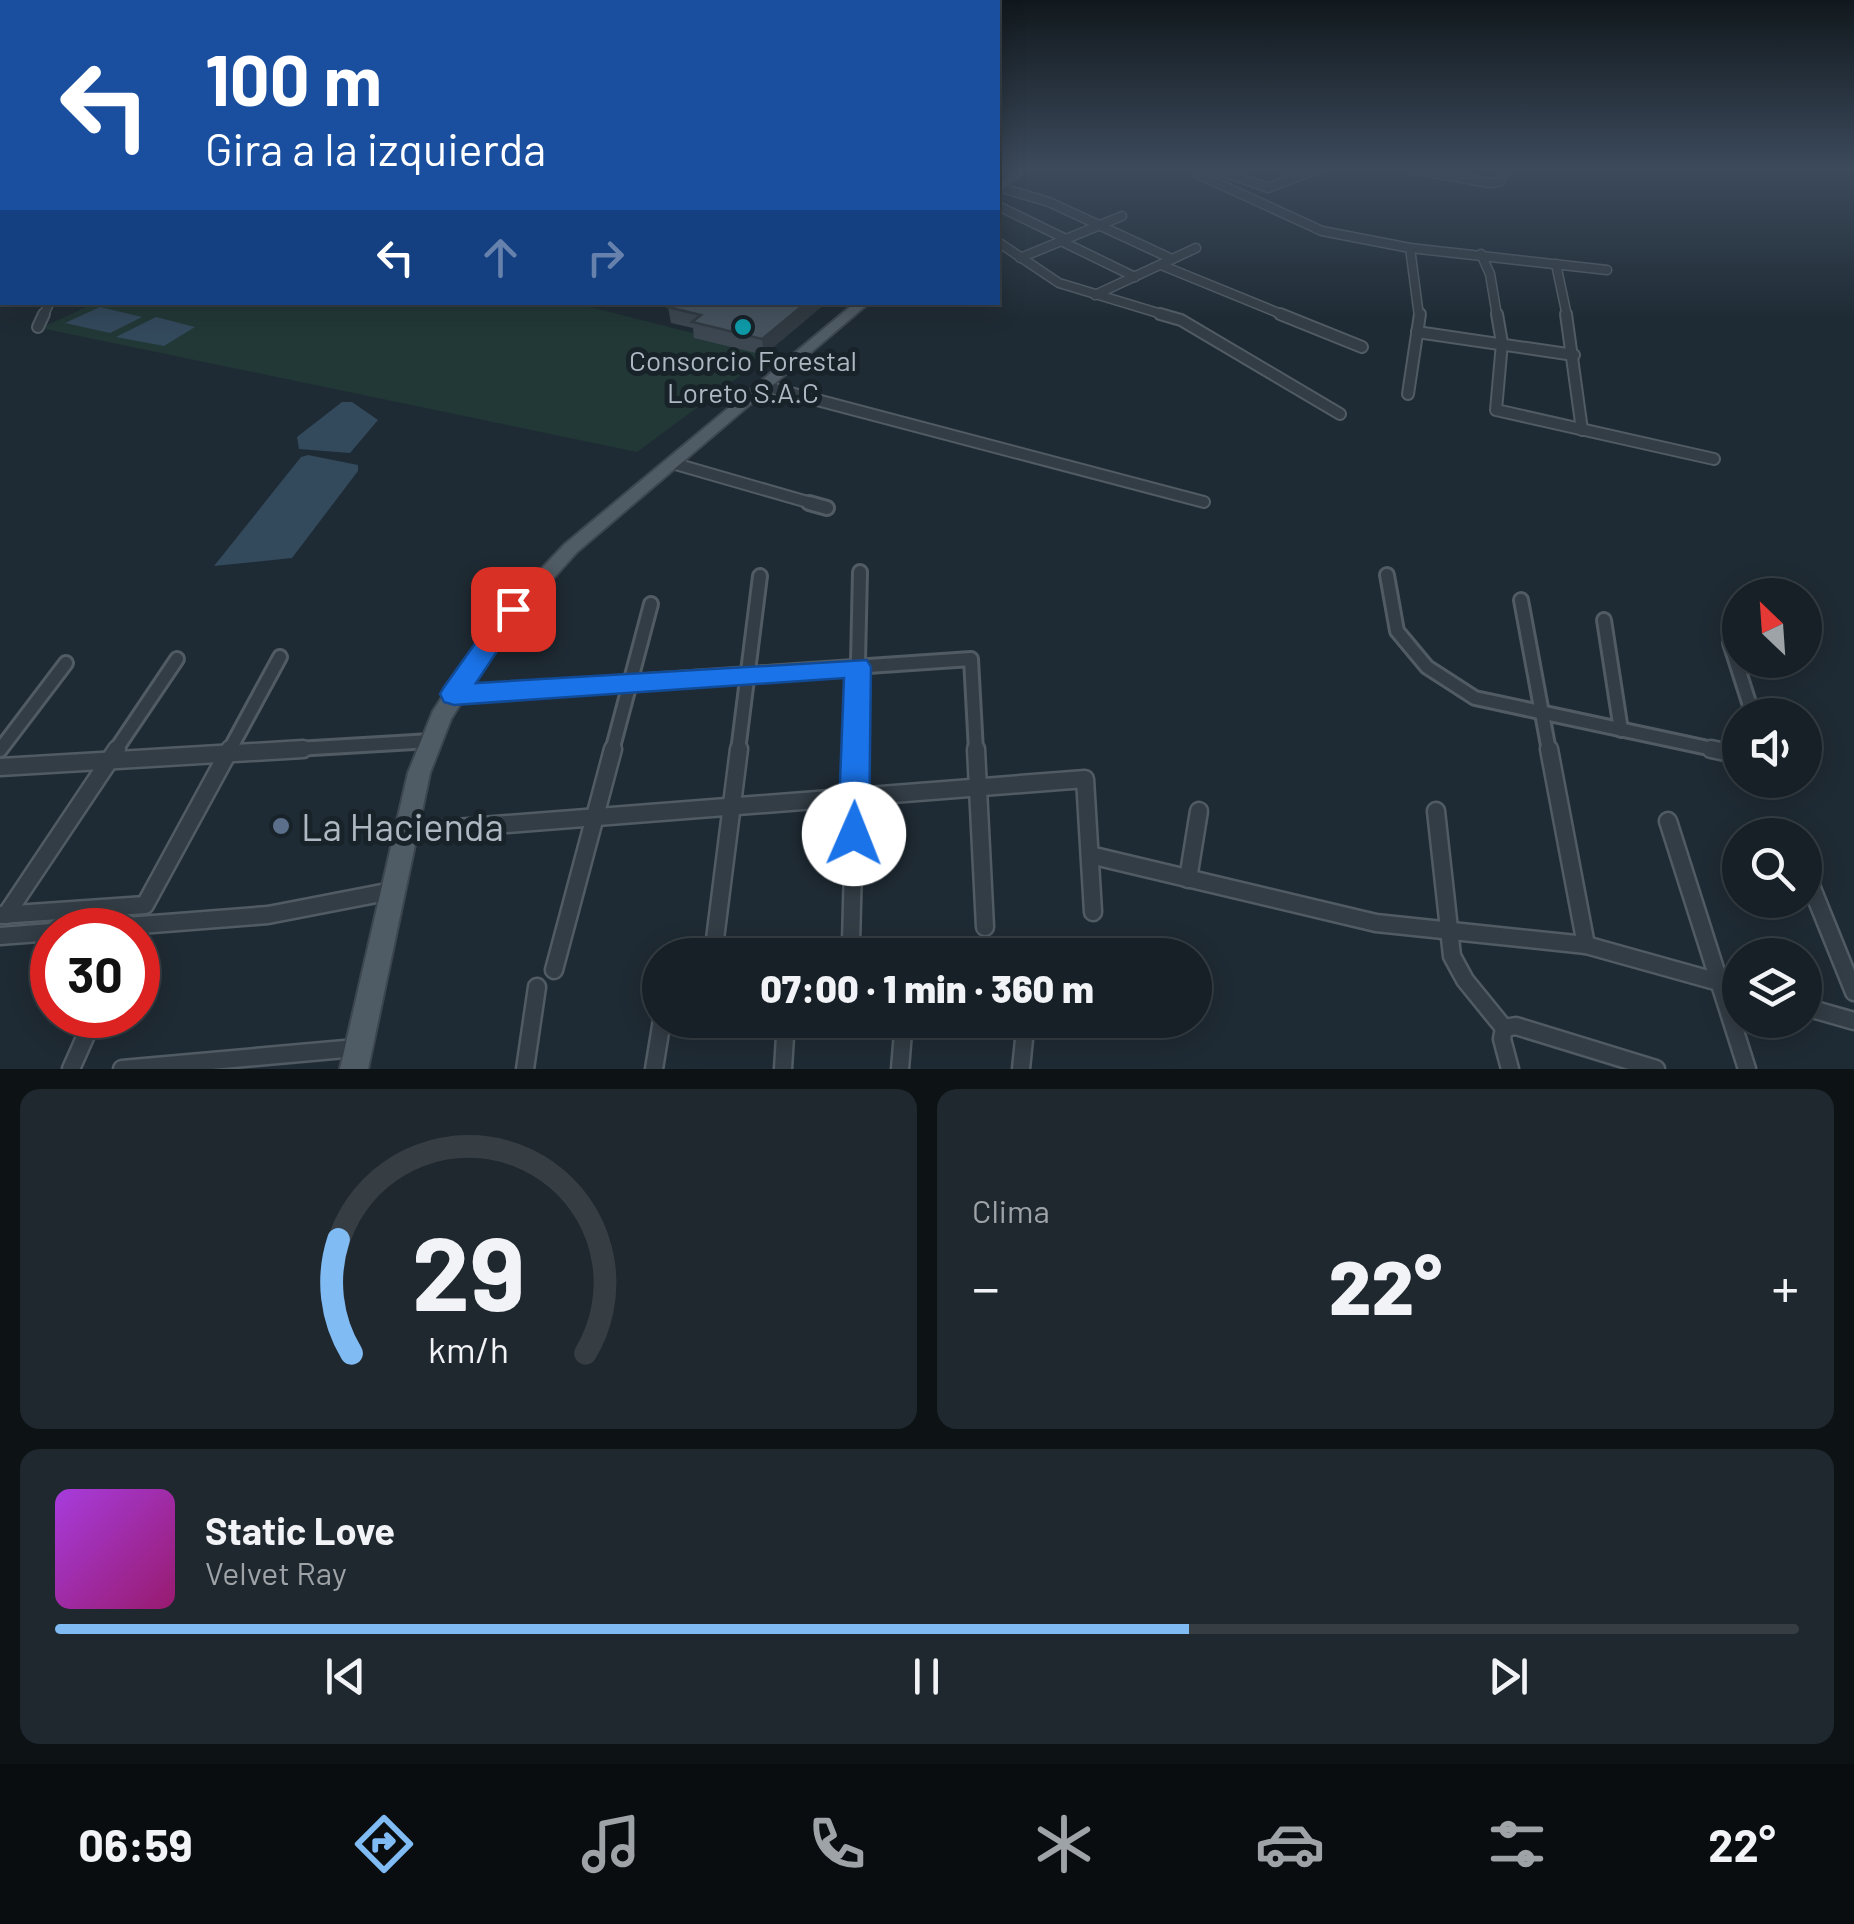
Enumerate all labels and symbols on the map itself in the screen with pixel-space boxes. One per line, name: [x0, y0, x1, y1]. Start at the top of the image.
marker: Consorcio Forestal Loreto S.A.C: [732, 316, 754, 338]
place label: Consorcio Forestal Loreto S.A.C: [629, 343, 857, 409]
pin: [471, 567, 556, 652]
north arrow: [1722, 578, 1822, 678]
position arrow: [802, 782, 906, 886]
place label: La Hacienda: [301, 803, 504, 849]
marker: La Hacienda: [270, 815, 292, 837]
speed limit sign: 30: [30, 908, 160, 1038]

